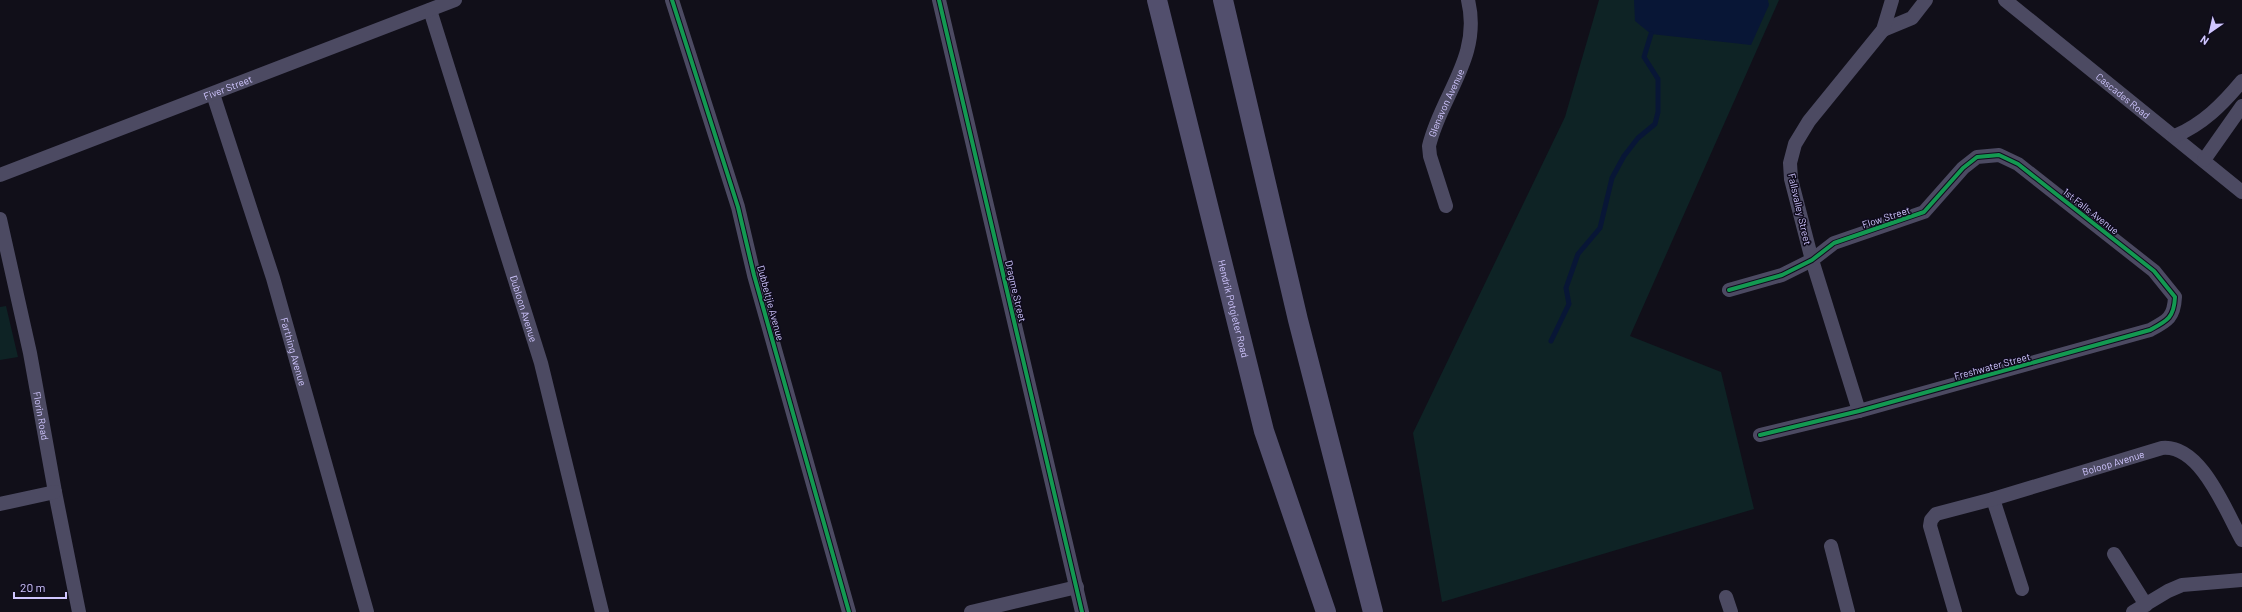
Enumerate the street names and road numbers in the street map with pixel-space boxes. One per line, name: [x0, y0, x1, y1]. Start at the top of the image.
street label: Glenavon Avenue: [1426, 67, 1466, 138]
street label: Cascades Road: [2094, 70, 2153, 121]
street label: Fiver Street: [202, 72, 254, 102]
street label: Fallsvalley Street: [1786, 172, 1814, 246]
street label: 1st Falls Avenue: [2061, 185, 2121, 237]
street label: Flow Street: [1860, 203, 1912, 230]
street label: Hendrik Potgieter Road: [1216, 258, 1252, 359]
street label: Dragme Street: [1003, 259, 1029, 323]
street label: Dubbeltjie Avenue: [755, 264, 787, 342]
street label: Dubloon Avenue: [508, 274, 540, 343]
street label: Farthing Avenue: [278, 316, 309, 387]
street label: Freshwater Street: [1953, 350, 2032, 382]
street label: Florin Road: [31, 390, 52, 441]
street label: Boloop Avenue: [2081, 448, 2146, 478]

